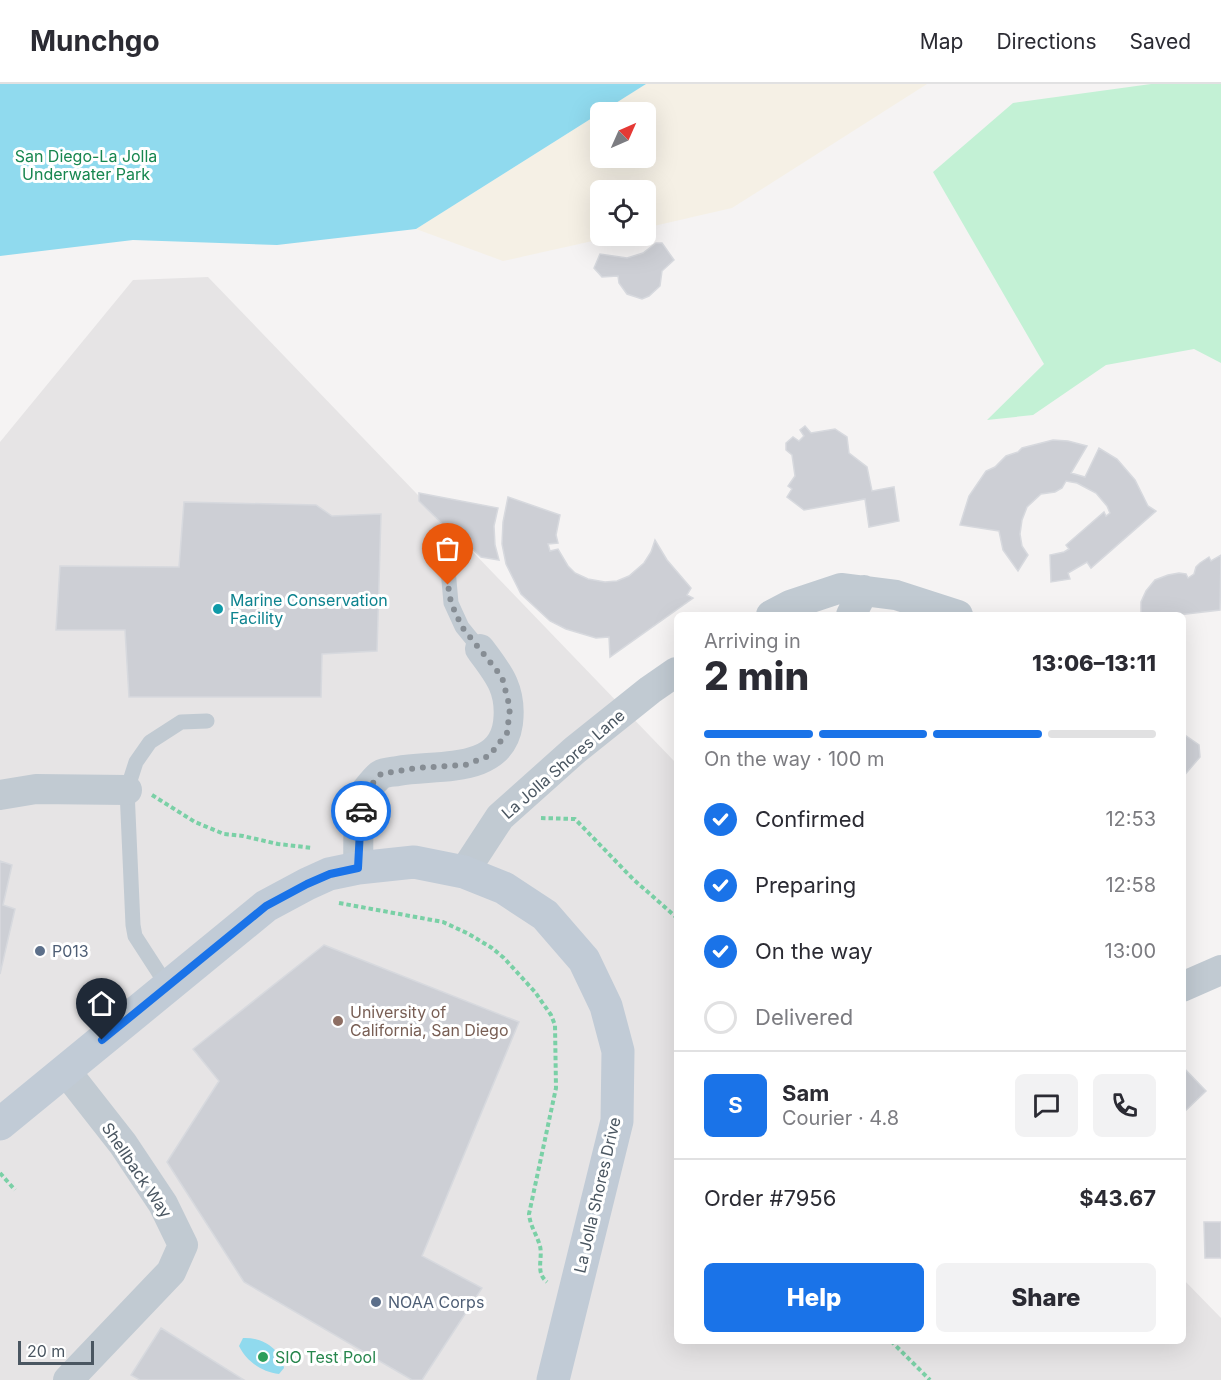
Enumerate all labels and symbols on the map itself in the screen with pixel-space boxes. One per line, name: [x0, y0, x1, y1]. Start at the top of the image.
north arrow: [590, 102, 656, 168]
park label: San Diego-La Jolla Underwater Park: [15, 146, 157, 184]
pin: [422, 523, 473, 585]
place label: Marine Conservation Facility: [230, 590, 388, 628]
marker: Marine Conservation Facility: [211, 602, 225, 616]
street label: La Jolla Shores Lane: [497, 705, 629, 823]
courier: [331, 781, 391, 841]
place label: P013: [52, 941, 89, 961]
marker: P013: [33, 944, 47, 958]
pin: [76, 978, 127, 1040]
place label: University of California, San Diego: [350, 1002, 509, 1040]
marker: University of California, San Diego: [331, 1014, 345, 1028]
street label: La Jolla Shores Drive: [569, 1115, 625, 1275]
street label: Shellback Way: [98, 1118, 176, 1222]
place label: NOAA Corps: [388, 1292, 484, 1312]
marker: NOAA Corps: [369, 1295, 383, 1309]
scale bar: [18, 1338, 94, 1366]
place label: SIO Test Pool: [275, 1347, 376, 1367]
marker: SIO Test Pool: [256, 1350, 270, 1364]

